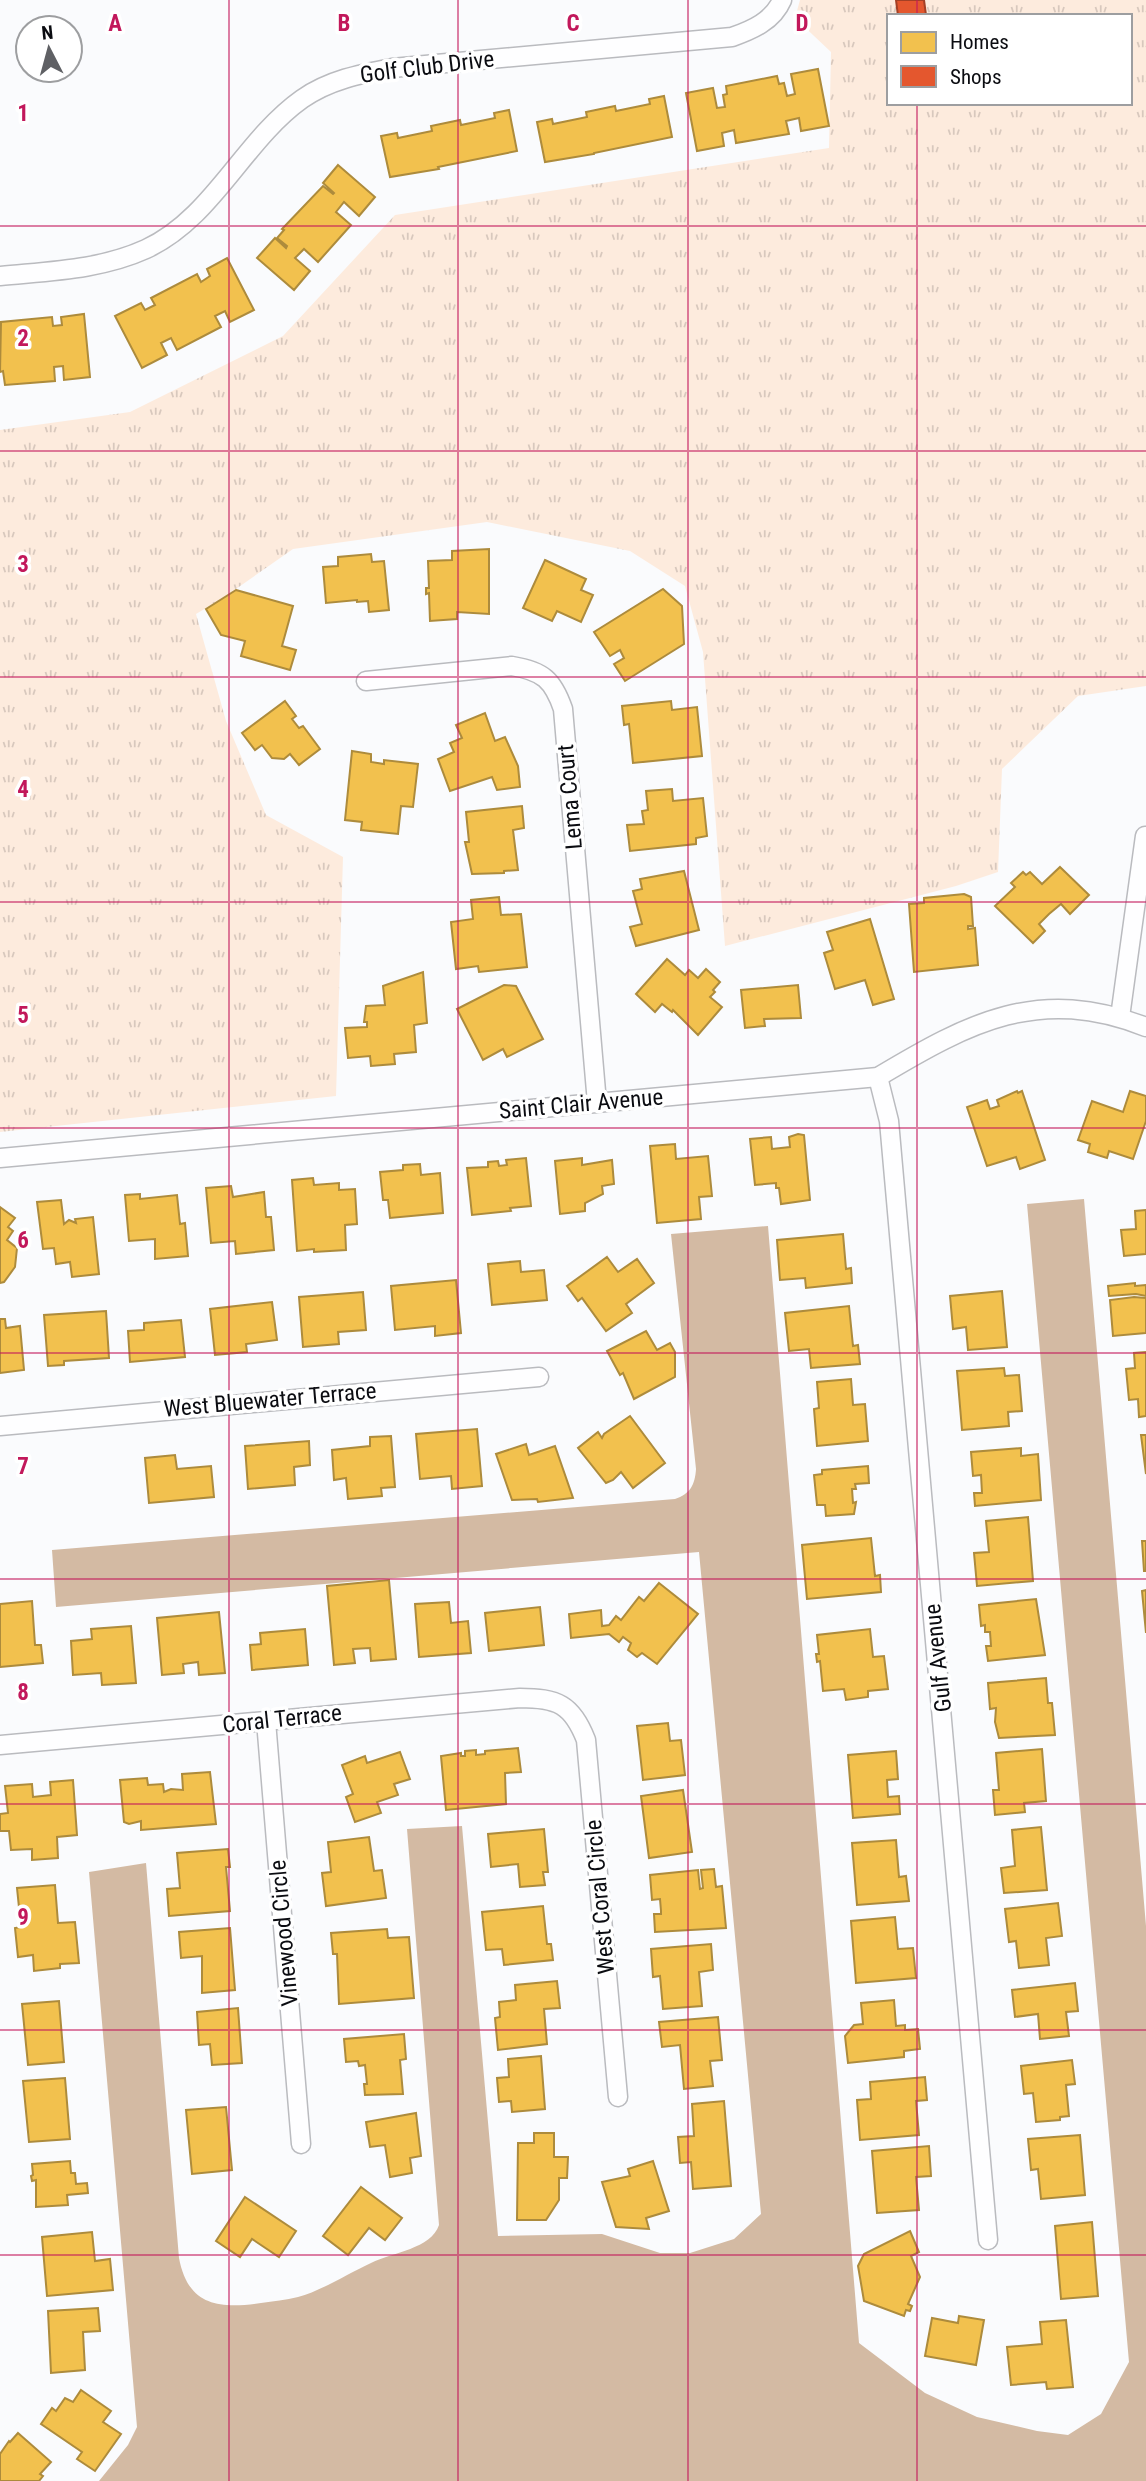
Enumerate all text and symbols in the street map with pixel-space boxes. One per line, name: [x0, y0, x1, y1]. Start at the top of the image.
text: A: [108, 10, 122, 37]
text: B: [338, 10, 350, 37]
text: C: [566, 10, 580, 37]
text: D: [796, 10, 809, 37]
north arrow: [14, 14, 84, 84]
legend: [887, 14, 1132, 105]
text: N: [40, 21, 54, 45]
text: Homes: [950, 30, 1009, 54]
street label: Golf Club Drive: [358, 45, 496, 89]
text: Shops: [950, 65, 1002, 89]
text: 1: [17, 100, 29, 127]
text: 2: [17, 325, 29, 352]
text: 3: [17, 551, 29, 578]
street label: Lema Court: [552, 743, 588, 851]
text: 4: [17, 776, 29, 803]
text: 5: [17, 1002, 29, 1029]
street label: Saint Clair Avenue: [498, 1083, 664, 1125]
text: 6: [17, 1227, 29, 1254]
street label: West Bluewater Terrace: [163, 1377, 377, 1423]
text: 7: [17, 1453, 29, 1480]
street label: Gulf Avenue: [919, 1603, 957, 1713]
text: 8: [17, 1679, 29, 1706]
street label: Coral Terrace: [221, 1699, 343, 1739]
street label: West Coral Circle: [580, 1819, 620, 1975]
street label: Vinewood Circle: [264, 1859, 304, 2007]
text: 9: [17, 1904, 29, 1931]

